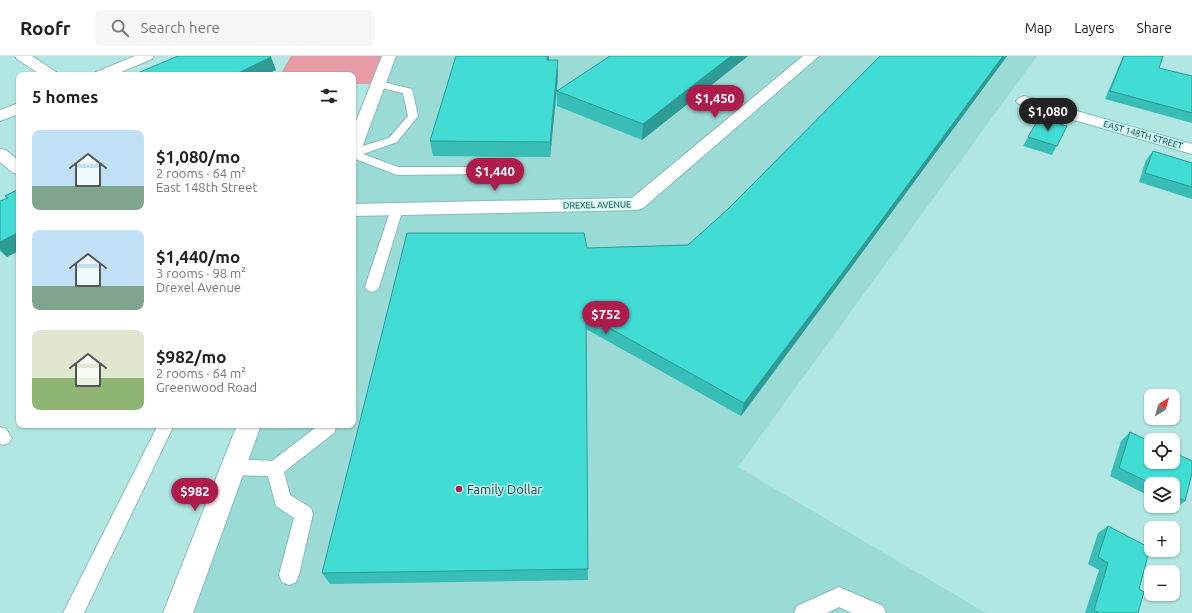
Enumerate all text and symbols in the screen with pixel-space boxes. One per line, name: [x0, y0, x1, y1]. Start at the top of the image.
search box: [95, 10, 375, 46]
text: Roofr: [20, 17, 71, 39]
icon: search: [109, 17, 131, 39]
text: Search here: [141, 19, 220, 36]
text: Map: [1025, 20, 1052, 36]
text: Layers: [1074, 20, 1114, 36]
text: Share: [1136, 20, 1172, 36]
icon: filters: [318, 85, 340, 107]
pin: $1,450: [682, 85, 748, 119]
text: 5 homes: [32, 87, 98, 106]
text: $1,450: [695, 91, 735, 105]
pin: $1,080: [1015, 98, 1081, 132]
text: $1,080: [1028, 104, 1068, 118]
street label: EAST 148TH STREET: [1102, 119, 1184, 151]
icon: home: [64, 146, 112, 194]
text: $1,080/mo: [156, 147, 240, 166]
pin: $1,440: [462, 158, 528, 192]
text: $1,440: [475, 164, 515, 178]
text: 2 rooms · 64 m²: [156, 166, 246, 180]
text: East 148th Street: [156, 180, 258, 194]
street label: DREXEL AVENUE: [563, 199, 631, 211]
icon: home: [64, 246, 112, 294]
text: $1,440/mo: [156, 247, 240, 266]
text: 3 rooms · 98 m²: [156, 266, 246, 280]
text: Drexel Avenue: [156, 280, 241, 294]
pin: $752: [582, 301, 630, 335]
text: $752: [591, 307, 621, 321]
icon: home: [64, 346, 112, 394]
text: $982/mo: [156, 347, 226, 366]
text: 2 rooms · 64 m²: [156, 366, 246, 380]
text: Greenwood Road: [156, 380, 257, 394]
north arrow: [1144, 389, 1180, 425]
map controls: [1144, 389, 1180, 601]
button: locate: [1144, 433, 1180, 469]
button: layers: [1144, 477, 1180, 513]
pin: $982: [171, 478, 219, 512]
place label: Family Dollar: [467, 482, 542, 496]
text: $982: [180, 484, 210, 498]
marker: Family Dollar: [454, 484, 464, 494]
button: +: [1144, 521, 1180, 557]
button: −: [1144, 565, 1180, 601]

